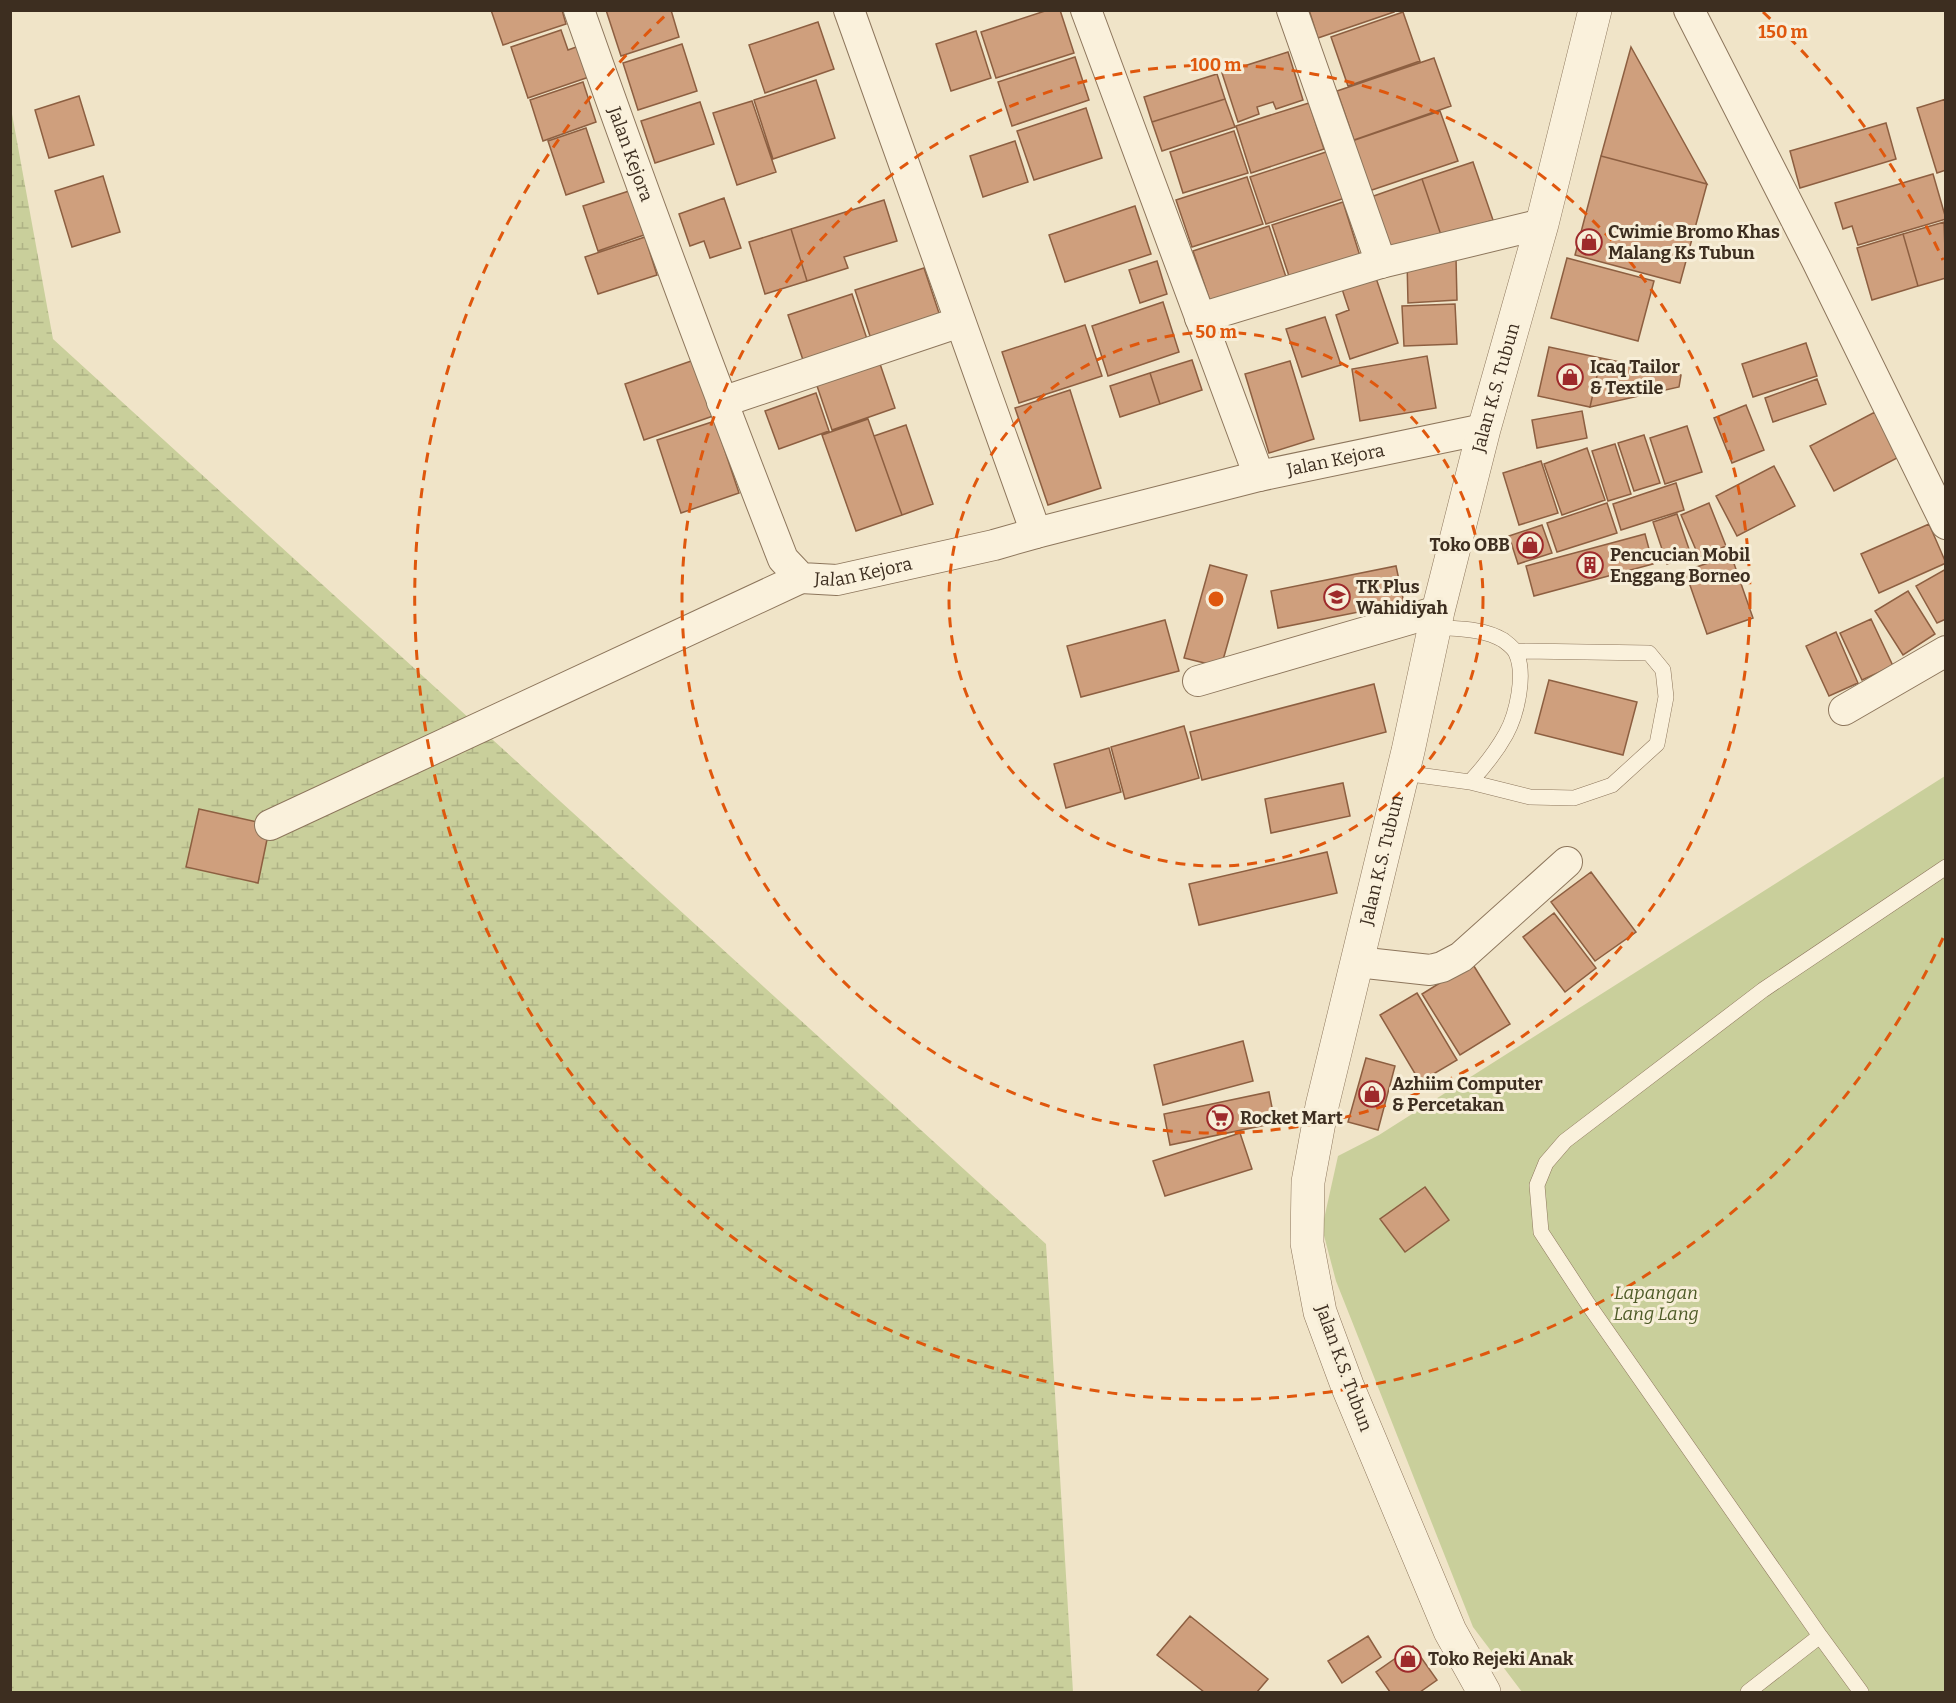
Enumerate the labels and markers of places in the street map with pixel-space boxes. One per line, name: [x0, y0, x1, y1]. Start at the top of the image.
place label: Cwimie Bromo Khas Malang Ks Tubun: [1608, 221, 1780, 264]
shop icon: Cwimie Bromo Khas Malang Ks Tubun: [1574, 227, 1604, 257]
place label: Icaq Tailor & Textile: [1590, 356, 1680, 399]
shop icon: Icaq Tailor & Textile: [1555, 362, 1585, 392]
shop icon: Toko OBB: [1515, 530, 1545, 560]
place label: Toko OBB: [1429, 534, 1510, 556]
place label: Pencucian Mobil Enggang Borneo: [1610, 544, 1751, 587]
building icon: Pencucian Mobil Enggang Borneo: [1575, 550, 1605, 580]
place label: TK Plus Wahidiyah: [1356, 576, 1448, 619]
school or university icon: TK Plus Wahidiyah: [1322, 582, 1352, 612]
centre of rings: [1206, 589, 1226, 609]
place label: Azhiim Computer & Percetakan: [1392, 1073, 1543, 1116]
shop icon: Azhiim Computer & Percetakan: [1357, 1079, 1387, 1109]
supermarket icon: Rocket Mart: [1205, 1103, 1235, 1133]
place label: Rocket Mart: [1240, 1107, 1343, 1129]
shop icon: Toko Rejeki Anak: [1393, 1644, 1423, 1674]
place label: Toko Rejeki Anak: [1428, 1648, 1574, 1670]

